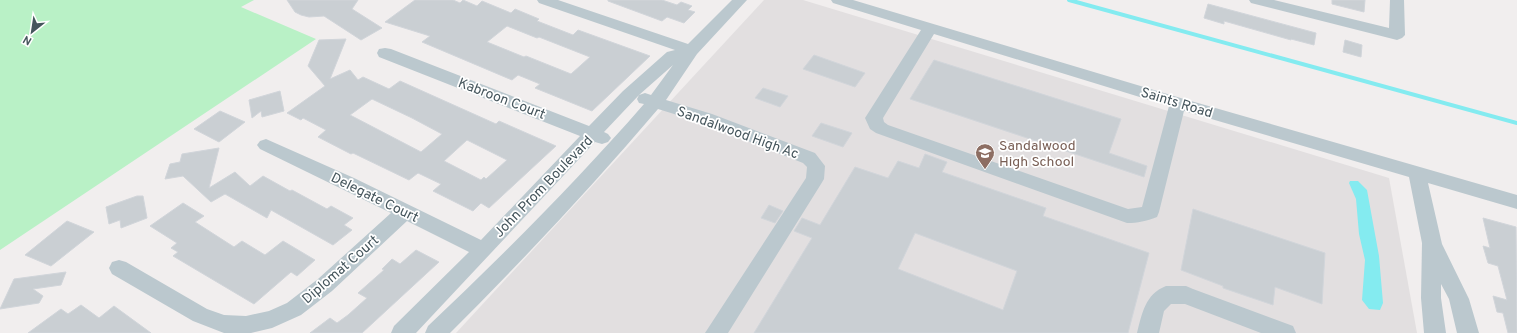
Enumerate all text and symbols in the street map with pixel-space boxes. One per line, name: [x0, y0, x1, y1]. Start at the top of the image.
north arrow: [12, 12, 52, 52]
text: N: [21, 32, 34, 48]
street label: Kabroon Court: [455, 75, 548, 124]
street label: Saints Road: [1138, 84, 1215, 122]
street label: Sandalwood High Ac: [674, 103, 801, 163]
street label: John Prom Boulevard: [491, 133, 597, 241]
place label: Sandalwood High School: [999, 138, 1076, 171]
school or university icon: Sandalwood High School: [974, 142, 996, 170]
street label: Delegate Court: [328, 170, 421, 227]
street label: Diplomat Court: [299, 232, 383, 308]

